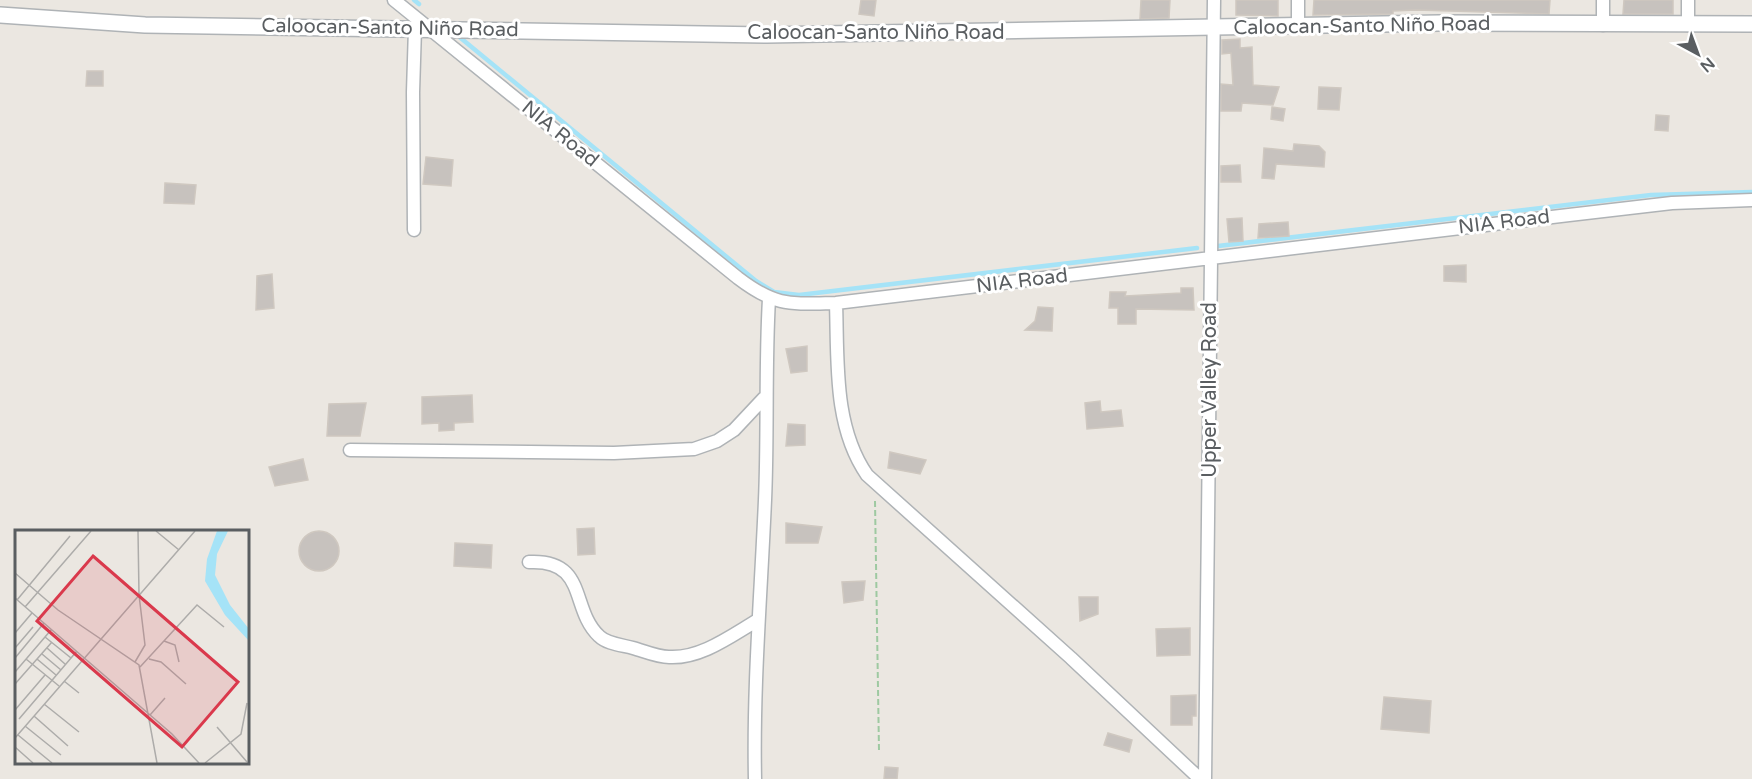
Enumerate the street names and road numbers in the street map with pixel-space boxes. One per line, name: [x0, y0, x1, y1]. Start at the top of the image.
street label: Caloocan-Santo Niño Road: [1233, 12, 1491, 40]
street label: Caloocan-Santo Niño Road: [261, 14, 519, 42]
street label: Caloocan-Santo Niño Road: [747, 21, 1005, 45]
street label: NIA Road: [517, 96, 603, 172]
street label: NIA Road: [1457, 204, 1551, 240]
street label: NIA Road: [975, 263, 1069, 299]
street label: Upper Valley Road: [1198, 302, 1222, 478]

